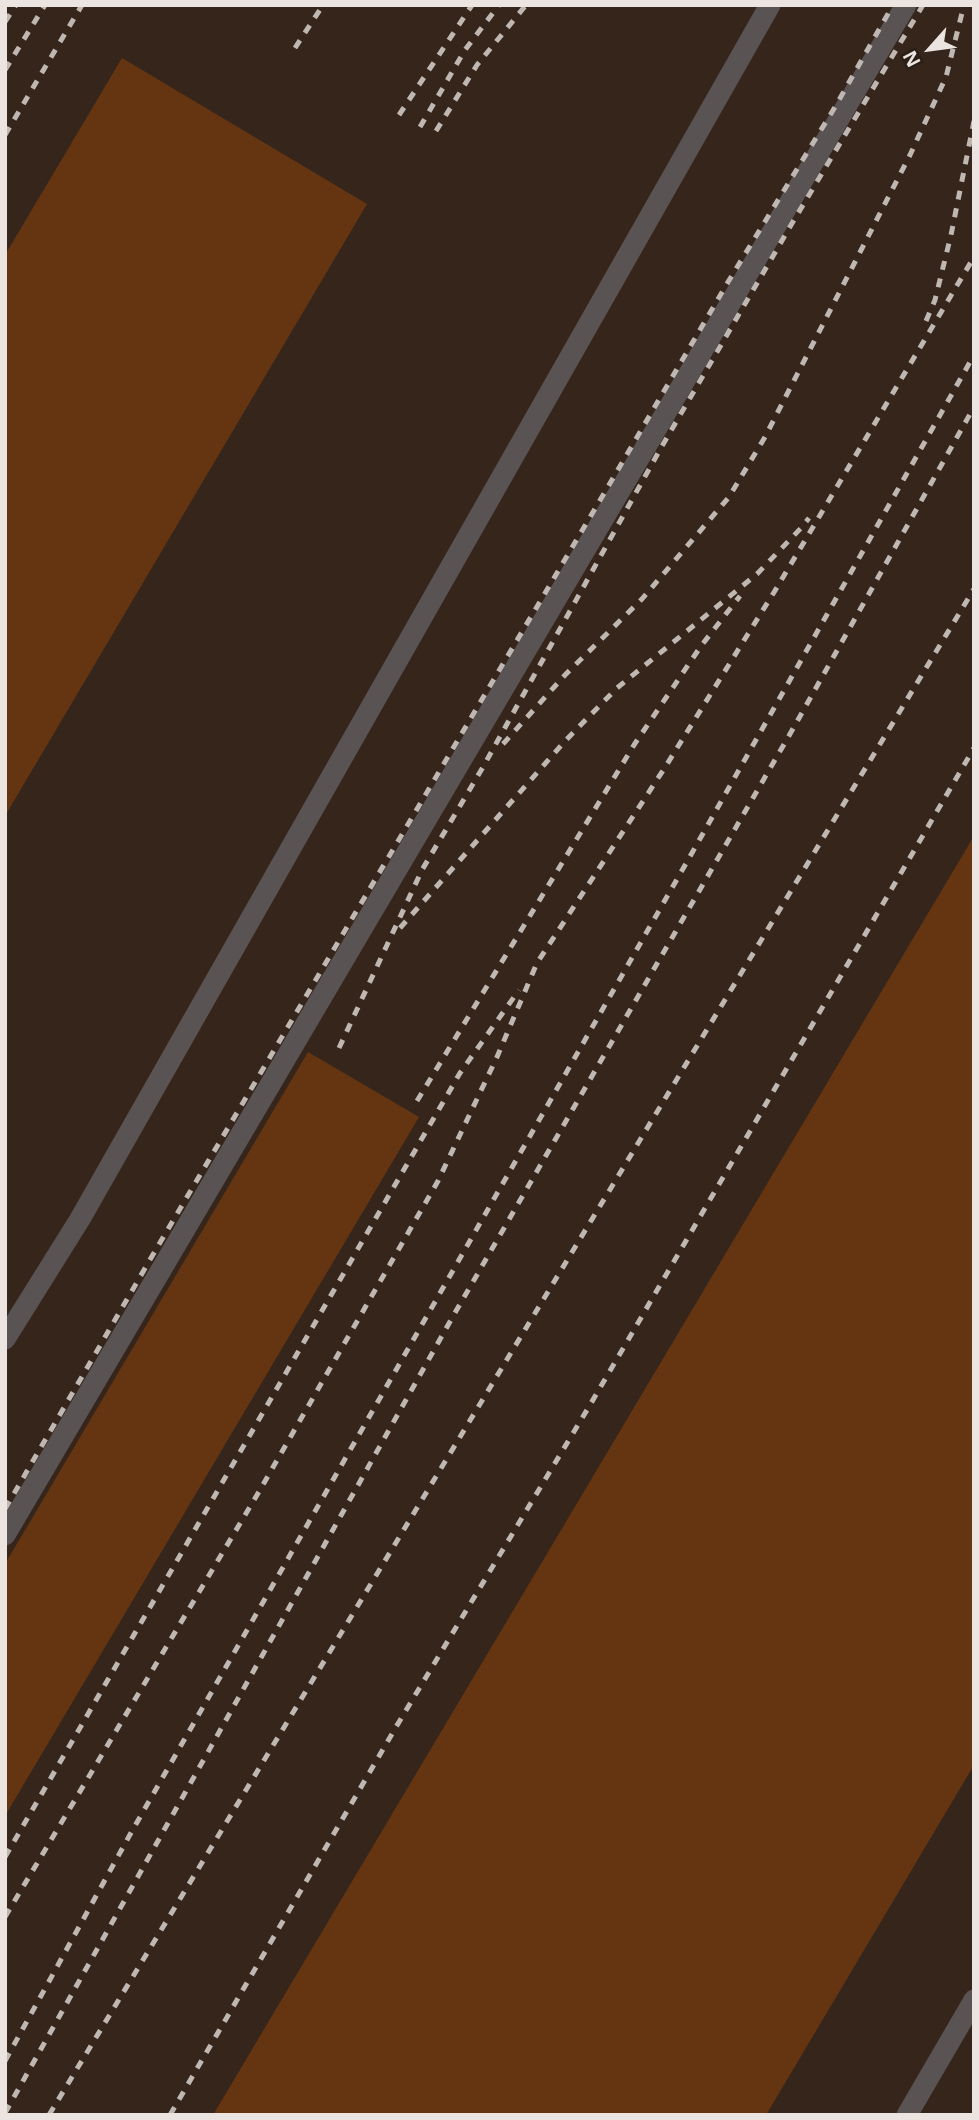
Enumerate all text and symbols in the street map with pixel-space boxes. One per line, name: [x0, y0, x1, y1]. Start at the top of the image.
north arrow: [895, 14, 965, 84]
text: N: [896, 46, 927, 72]

